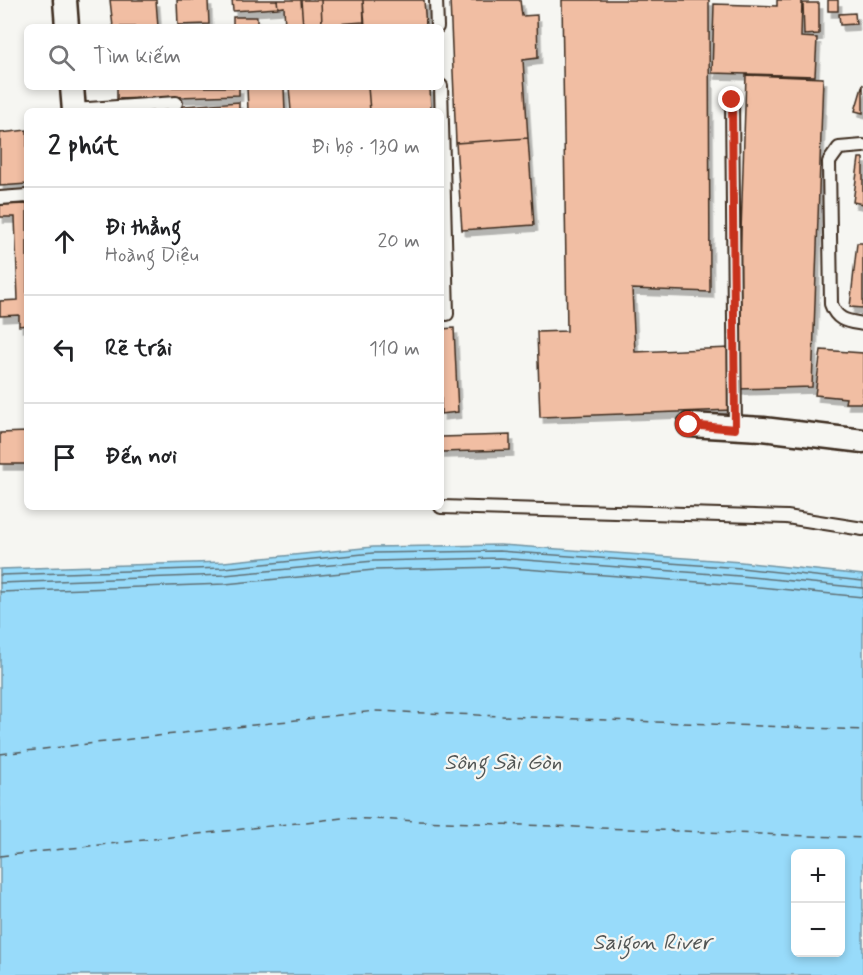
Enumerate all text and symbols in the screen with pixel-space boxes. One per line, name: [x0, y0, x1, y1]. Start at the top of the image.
search box: [24, 24, 444, 90]
icon: search: [45, 41, 78, 74]
text: Tìm kiếm: [93, 43, 181, 71]
route end: [718, 86, 744, 112]
text: 2 phút: [48, 130, 119, 164]
text: Đi bộ · 130 m: [311, 134, 420, 161]
text: Đi thẳng: [105, 214, 181, 242]
icon: ahead: [48, 225, 81, 258]
text: 20 m: [377, 228, 420, 255]
text: Hoàng Diệu: [105, 242, 199, 269]
icon: left: [48, 333, 81, 366]
text: Rẽ trái: [105, 335, 172, 363]
text: 110 m: [369, 336, 420, 363]
route start: [675, 411, 701, 437]
icon: arrive: [48, 441, 81, 474]
text: Đến nơi: [105, 443, 177, 471]
water label: Sông Sài Gòn: [444, 749, 562, 780]
map controls: [791, 849, 845, 957]
button: +: [791, 849, 845, 903]
button: −: [791, 903, 845, 957]
water label: Saigon River: [592, 929, 714, 960]

